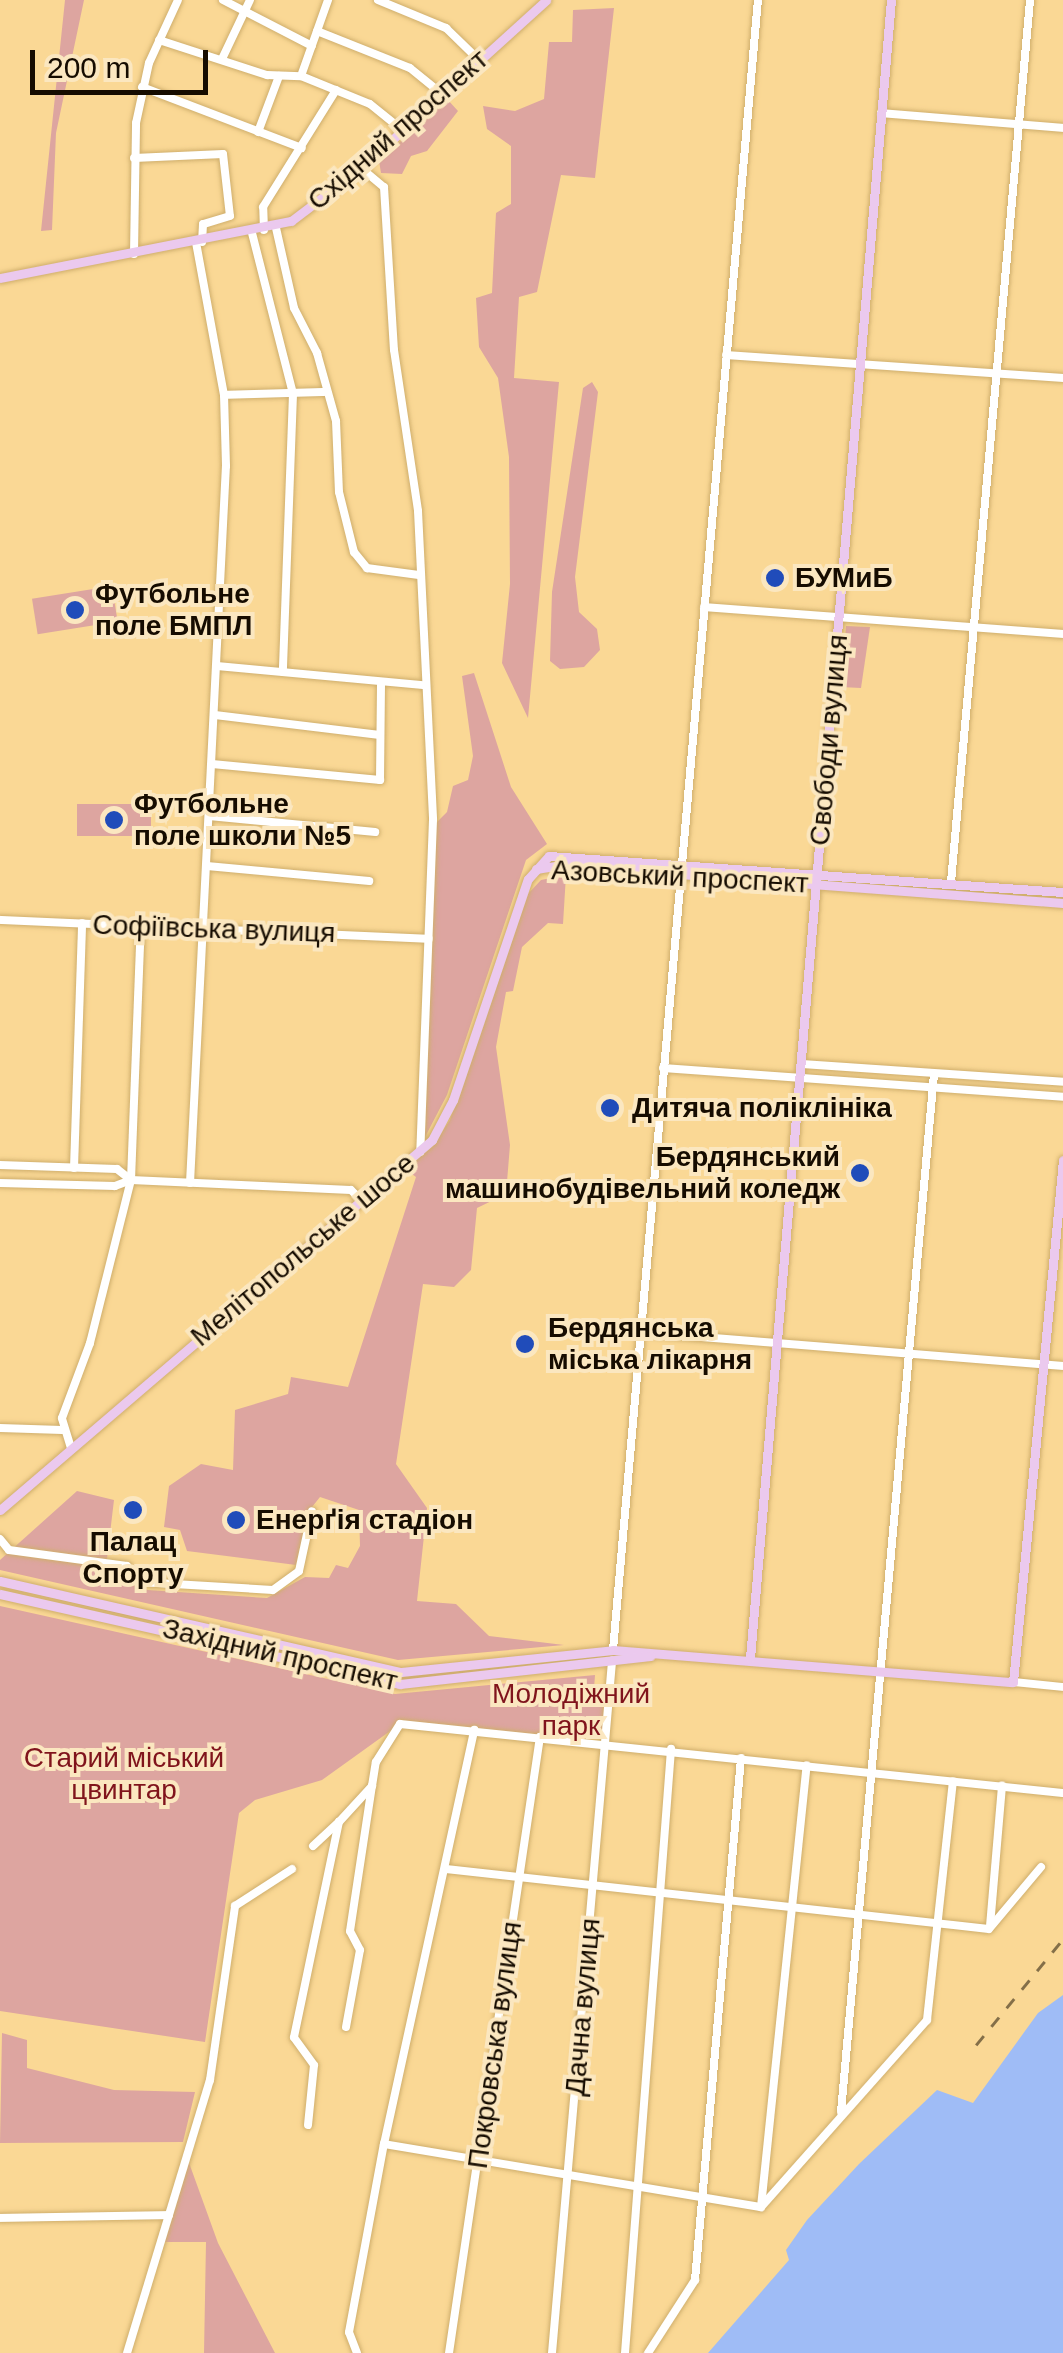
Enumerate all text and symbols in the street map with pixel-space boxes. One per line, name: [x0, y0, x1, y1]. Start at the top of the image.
scale bar: [35, 30, 212, 92]
street label: Східний проспект: [301, 43, 495, 217]
text: 200 m: [47, 51, 130, 84]
place label: БУМиБ: [795, 561, 893, 595]
marker: БУМиБ: [764, 567, 786, 589]
place label: Футбольне поле БМПЛ: [95, 577, 252, 643]
marker: Футбольне поле БМПЛ: [64, 599, 86, 621]
street label: Свободи вулиця: [803, 633, 855, 847]
place label: Футбольне поле школи №5: [134, 787, 351, 853]
marker: Футбольне поле школи №5: [103, 809, 125, 831]
street label: Азовський проспект: [550, 853, 810, 901]
street label: Софіївська вулиця: [92, 908, 336, 950]
place label: Дитяча поліклініка: [632, 1091, 892, 1125]
marker: Дитяча поліклініка: [597, 1095, 623, 1121]
place label: Бердянський машинобудівельний коледж: [445, 1140, 840, 1206]
street label: Мелітопольське шосе: [184, 1146, 422, 1354]
marker: Бердянський машинобудівельний коледж: [849, 1162, 871, 1184]
place label: Бердянська міська лікарня: [548, 1311, 752, 1377]
marker: Бердянська міська лікарня: [512, 1331, 538, 1357]
marker: Палац Спорту: [122, 1499, 144, 1521]
place label: Енерґія стадіон: [256, 1503, 473, 1537]
marker: Енерґія стадіон: [225, 1509, 247, 1531]
place label: Палац Спорту: [83, 1525, 183, 1591]
street label: Західний проспект: [159, 1612, 401, 1698]
park label: Молодіжний парк: [492, 1677, 650, 1743]
park label: Старий міський цвинтар: [24, 1741, 224, 1807]
street label: Дачна вулиця: [559, 1917, 607, 2097]
street label: Покровська вулиця: [461, 1919, 529, 2171]

